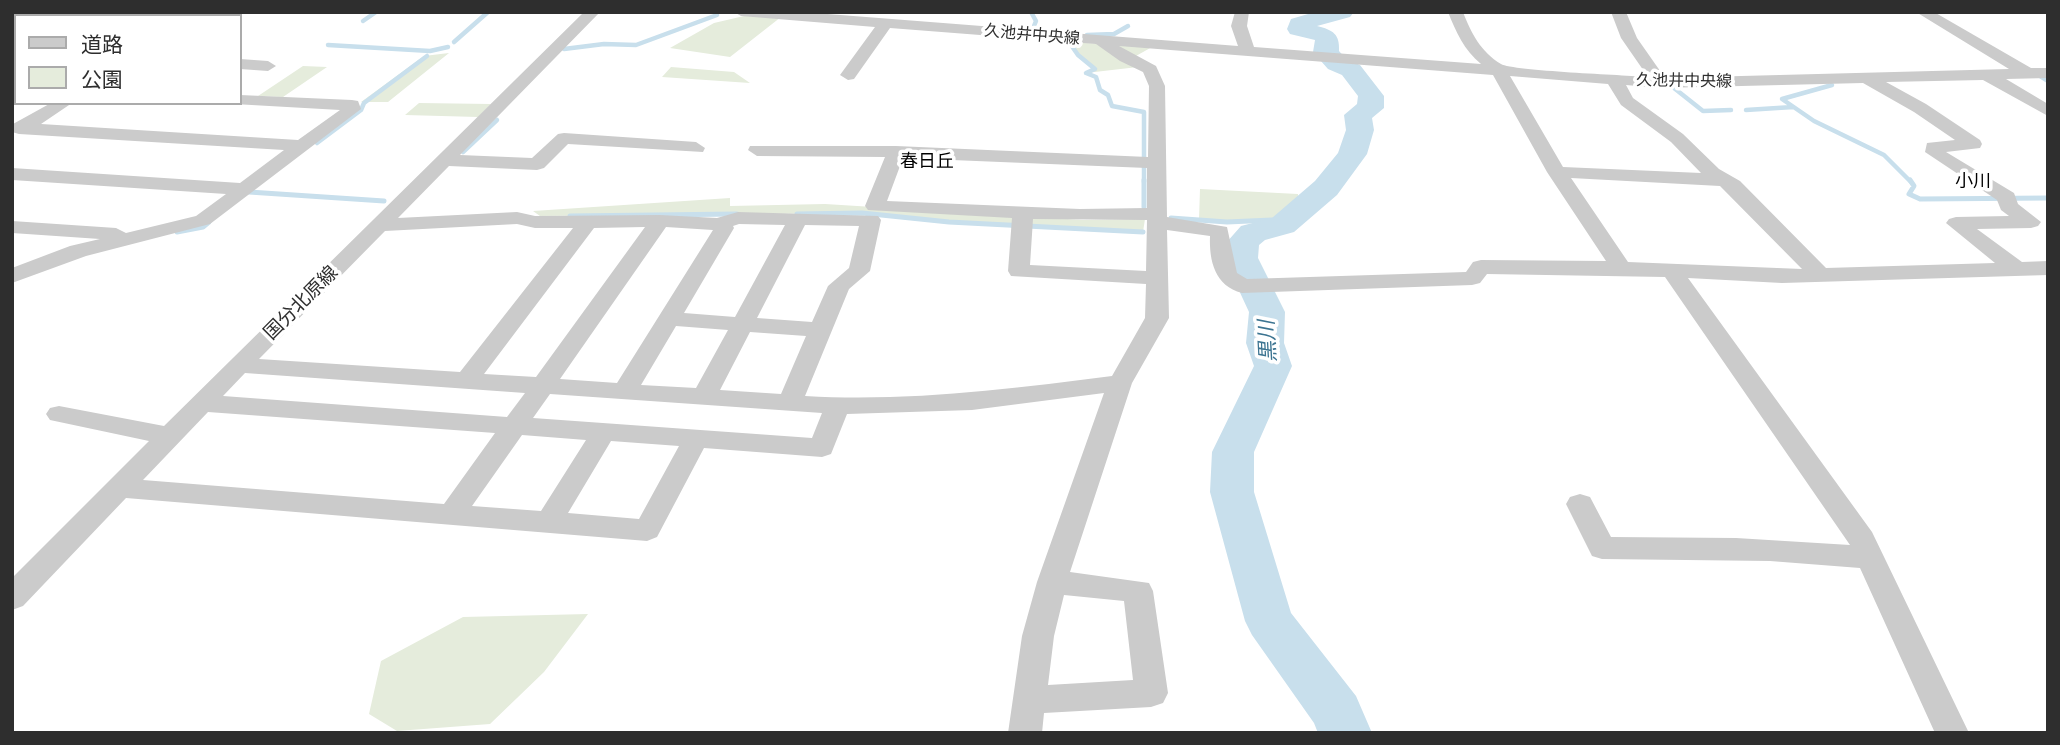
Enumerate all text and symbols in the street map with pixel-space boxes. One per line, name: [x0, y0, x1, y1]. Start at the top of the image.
legend: [14, 14, 242, 105]
street label: 久池井中央線: [983, 21, 1081, 49]
text: 道路: [81, 31, 123, 57]
text: 公園: [81, 66, 123, 92]
street label: 久池井中央線: [1636, 71, 1732, 91]
district label: 春日丘: [900, 151, 954, 173]
district label: 小川: [1955, 171, 1991, 193]
street label: 国分北原線: [259, 261, 343, 345]
water label: 黒川: [1254, 319, 1282, 363]

